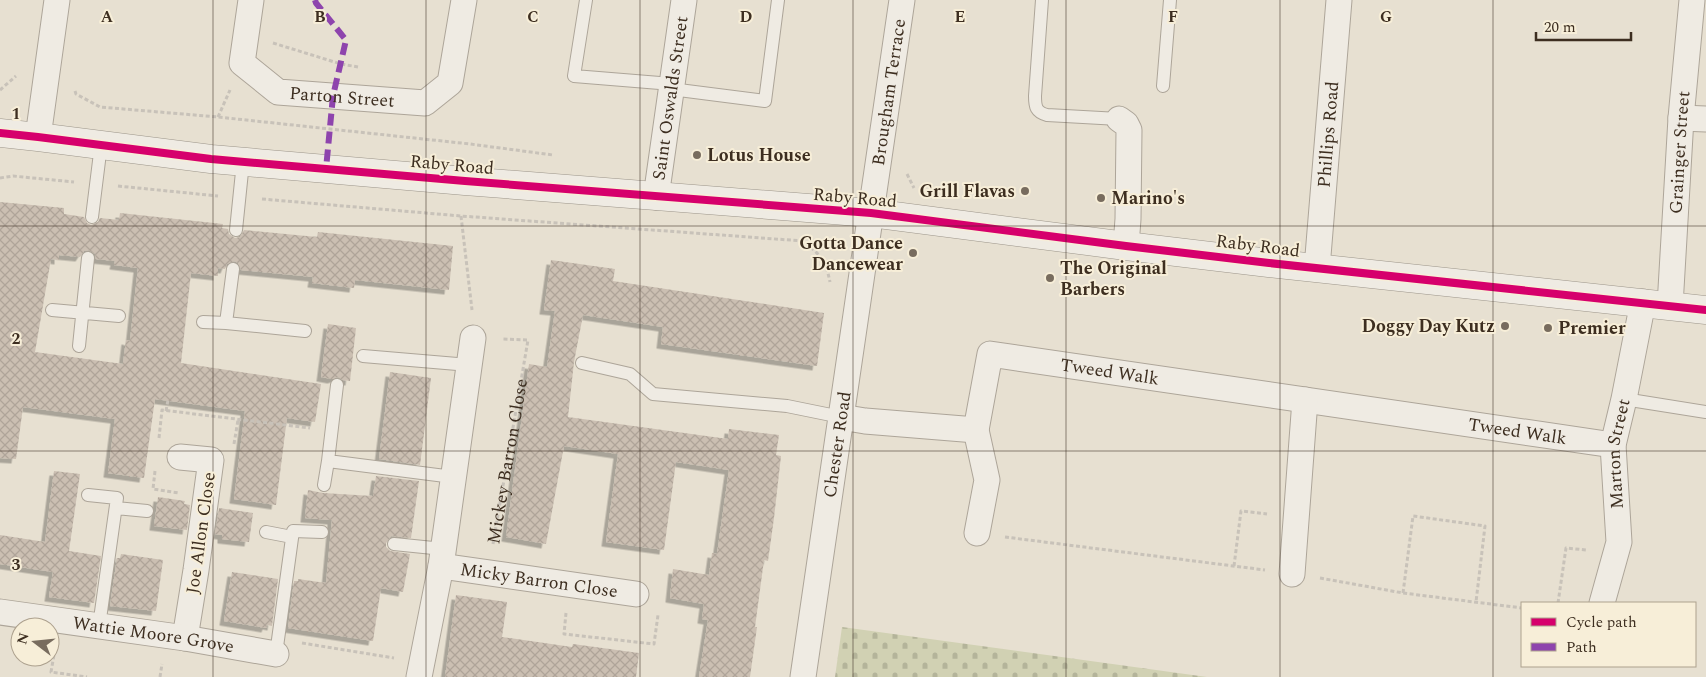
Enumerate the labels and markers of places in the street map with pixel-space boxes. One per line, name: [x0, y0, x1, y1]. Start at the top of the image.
place label: Lotus House: [707, 142, 811, 169]
marker: Lotus House: [691, 149, 703, 161]
place label: Grill Flavas: [919, 178, 1015, 205]
marker: Grill Flavas: [1019, 185, 1031, 197]
place label: Marino's: [1111, 185, 1185, 212]
marker: Marino's: [1095, 192, 1107, 204]
place label: Gotta Dance Dancewear: [799, 230, 903, 278]
marker: Gotta Dance Dancewear: [907, 247, 919, 259]
place label: The Original Barbers: [1060, 255, 1167, 303]
marker: The Original Barbers: [1044, 272, 1056, 284]
place label: Doggy Day Kutz: [1361, 313, 1495, 340]
place label: Premier: [1558, 315, 1626, 342]
marker: Doggy Day Kutz: [1499, 320, 1511, 332]
marker: Premier: [1542, 322, 1554, 334]

